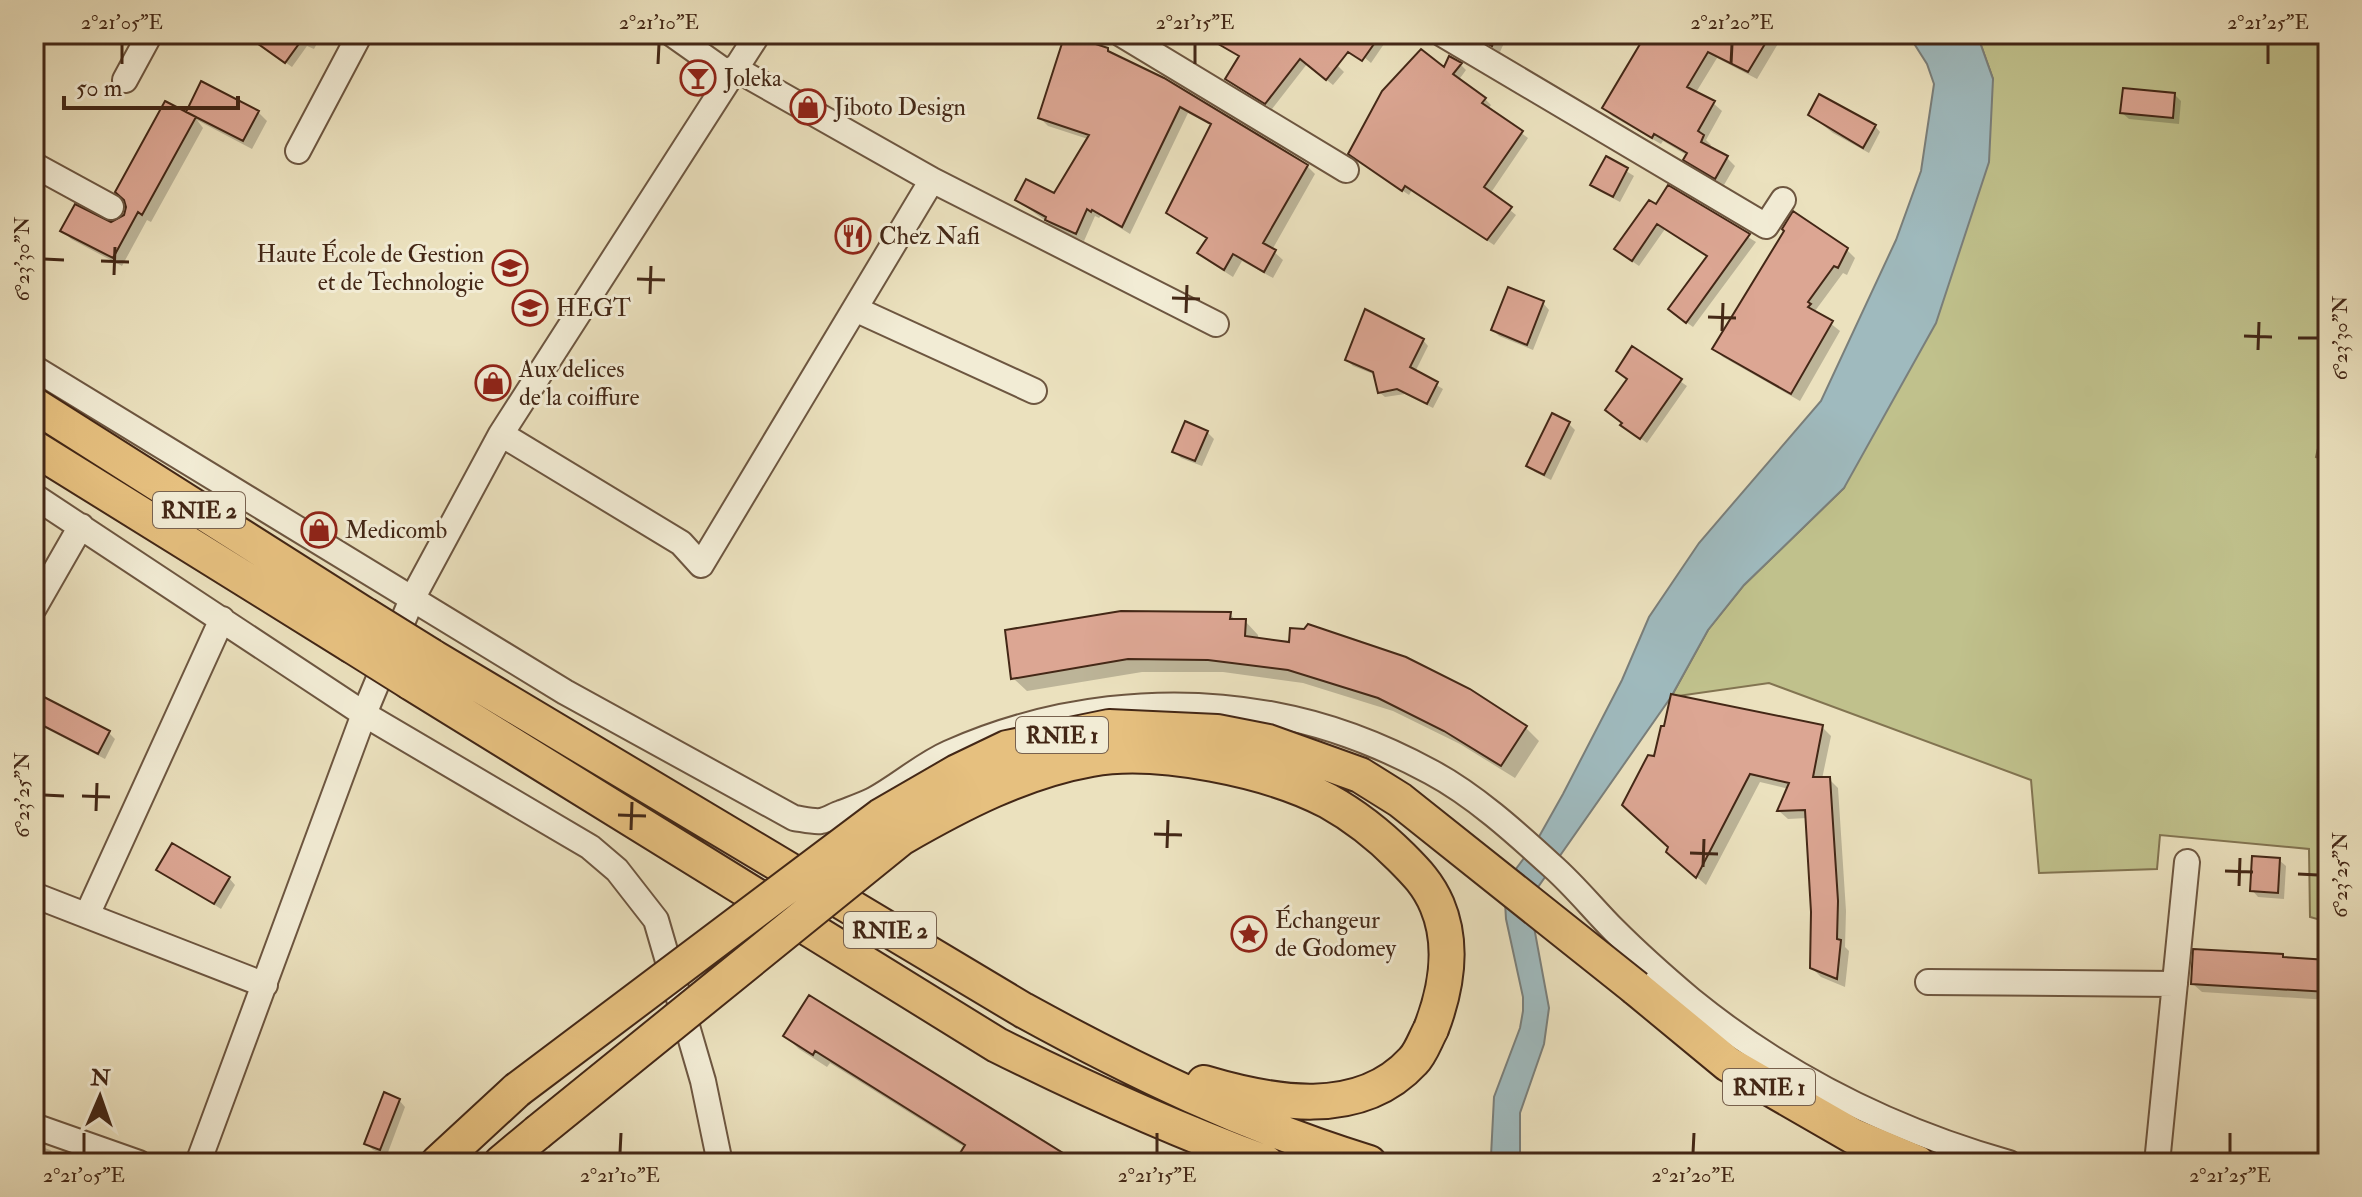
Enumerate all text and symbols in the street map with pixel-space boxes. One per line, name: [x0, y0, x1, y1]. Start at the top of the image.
text: 2°21'05"E: [81, 10, 163, 35]
text: 2°21'10"E: [619, 10, 699, 35]
text: 2°21'15"E: [1156, 10, 1234, 35]
text: 2°21'20"E: [1690, 10, 1774, 35]
text: 2°21'25"E: [2227, 10, 2309, 35]
bar icon: Joleka: [679, 59, 717, 97]
scale bar: [64, 60, 238, 110]
place label: Joleka: [723, 63, 783, 94]
text: 50 m: [76, 73, 123, 104]
shop icon: Jiboto Design: [789, 88, 827, 126]
place label: Jiboto Design: [833, 92, 966, 123]
text: 6°23'30"N: [10, 217, 35, 301]
restaurant icon: Chez Nafi: [834, 217, 872, 255]
place label: Chez Nafi: [879, 221, 980, 252]
place label: Haute École de Gestion et de Technologie: [257, 238, 484, 298]
school or university icon: Haute École de Gestion et de Technologie: [491, 249, 529, 287]
school or university icon: HEGT: [511, 289, 549, 327]
place label: HEGT: [556, 293, 631, 324]
text: 6°23'30"N: [2328, 296, 2353, 380]
place label: Aux delices de la coiffure: [518, 354, 639, 413]
shop icon: Aux delices de la coiffure: [474, 364, 512, 402]
road number: RNIE 2: [153, 492, 245, 528]
shop icon: Medicomb: [300, 511, 338, 549]
place label: Medicomb: [345, 515, 448, 546]
road number: RNIE 1: [1016, 717, 1108, 753]
text: 6°23'25"N: [10, 752, 35, 838]
text: 6°23'25"N: [2328, 832, 2353, 918]
place label: Échangeur de Godomey: [1275, 904, 1397, 964]
road number: RNIE 2: [844, 912, 936, 948]
place icon: Échangeur de Godomey: [1230, 915, 1268, 953]
north arrow: [60, 1057, 140, 1137]
text: N: [89, 1064, 111, 1092]
road number: RNIE 1: [1723, 1069, 1815, 1105]
text: 2°21'05"E: [43, 1163, 125, 1188]
text: 2°21'10"E: [580, 1163, 660, 1188]
text: 2°21'15"E: [1118, 1163, 1196, 1188]
text: 2°21'20"E: [1651, 1163, 1735, 1188]
text: 2°21'25"E: [2189, 1163, 2271, 1188]

